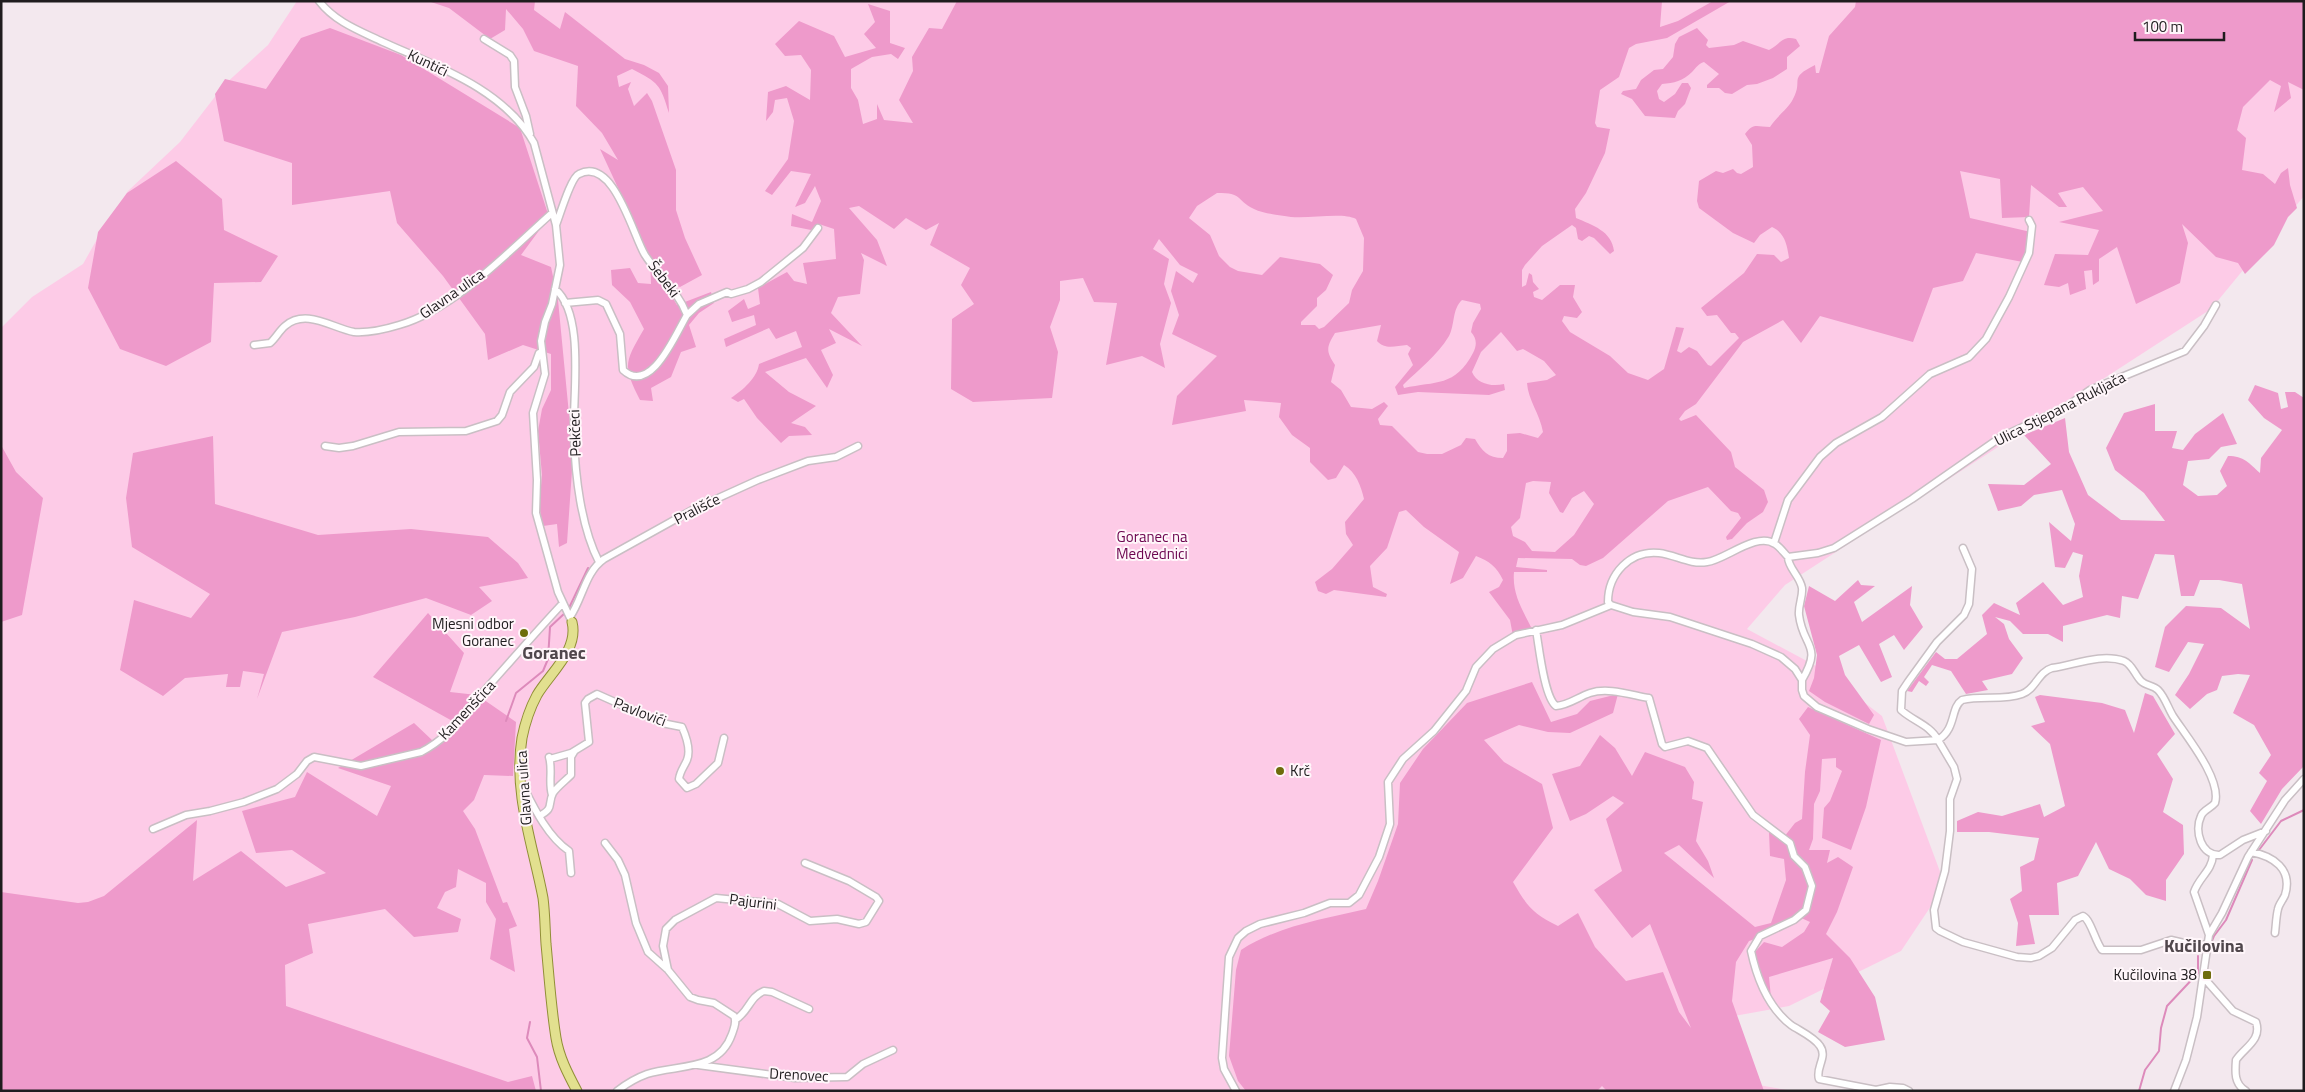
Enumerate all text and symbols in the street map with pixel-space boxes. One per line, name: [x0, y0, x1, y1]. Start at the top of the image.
scale bar: [2135, 10, 2224, 42]
text: 100 m: [2142, 15, 2183, 38]
street label: Kuntići: [404, 43, 452, 82]
street label: Šebeki: [643, 255, 686, 302]
street label: Glavna ulica: [414, 262, 489, 325]
street label: Ulica Stjepana Rukljača: [1990, 365, 2130, 452]
street label: Pekčeci: [562, 409, 587, 457]
street label: Prališće: [670, 487, 724, 530]
park label: Goranec na Medvednici: [1116, 525, 1188, 565]
place label: Mjesni odbor Goranec: [432, 612, 514, 652]
marker: Mjesni odbor Goranec: [518, 627, 530, 639]
district label: Goranec: [522, 639, 586, 666]
street label: Kamenščica: [433, 674, 501, 745]
street label: Pavlovići: [610, 691, 670, 732]
street label: Glavna ulica: [509, 749, 538, 826]
place label: Krč: [1290, 759, 1310, 782]
marker: Krč: [1274, 765, 1286, 777]
street label: Pajurini: [728, 887, 778, 916]
district label: Kučilovina: [2164, 932, 2244, 959]
place label: Kučilovina 38: [2113, 963, 2197, 986]
marker: Kučilovina 38: [2201, 969, 2213, 981]
street label: Drenovec: [769, 1061, 829, 1088]

